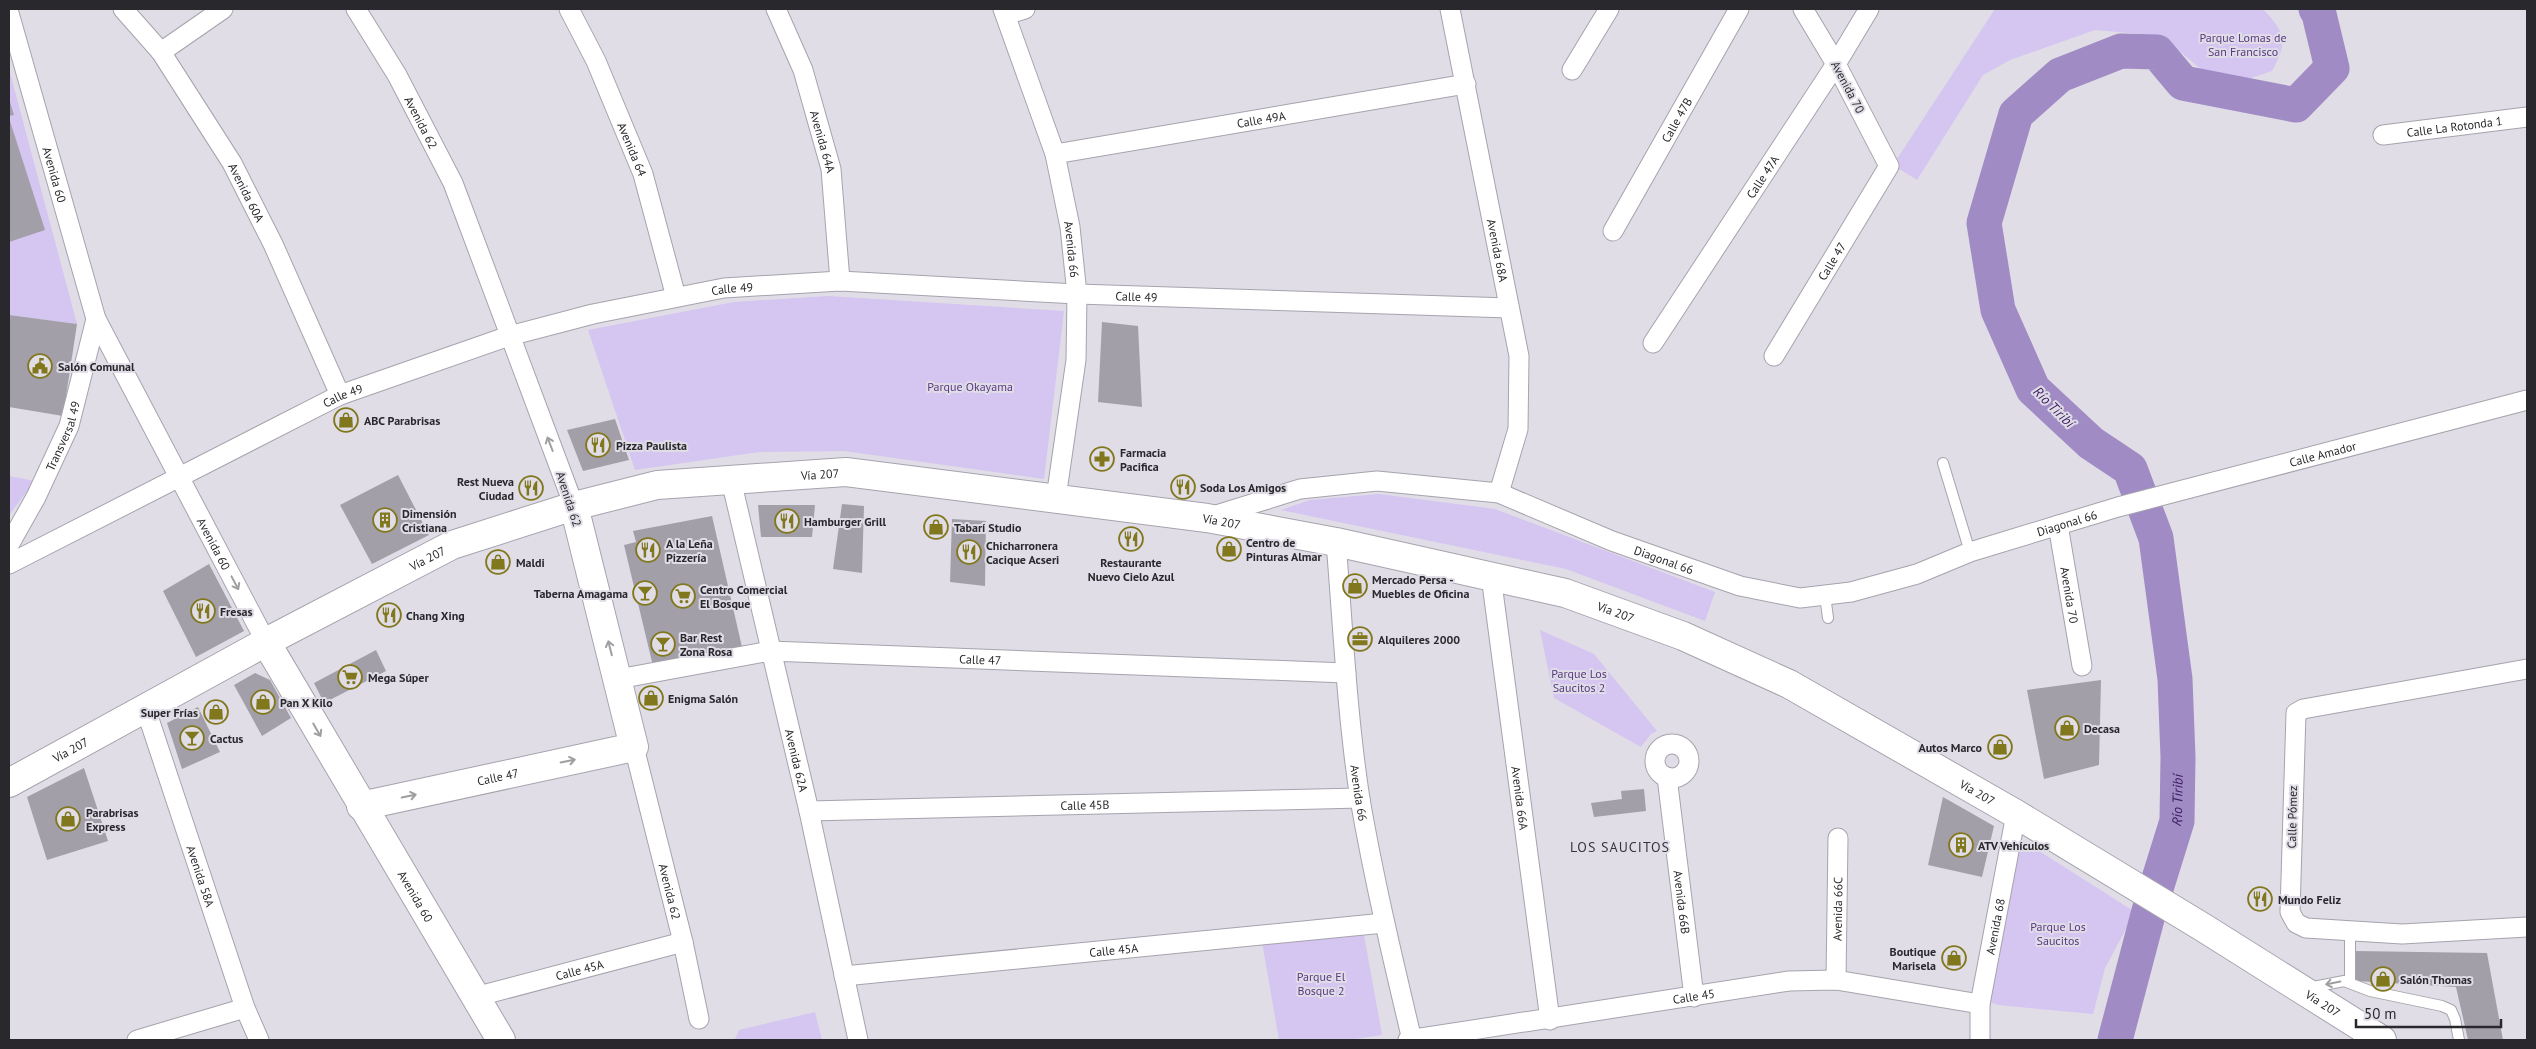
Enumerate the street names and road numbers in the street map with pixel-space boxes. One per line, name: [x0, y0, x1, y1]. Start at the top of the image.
street label: Avenida 70: [1828, 58, 1868, 116]
street label: Avenida 62: [402, 94, 441, 151]
street label: Calle 47B: [1658, 95, 1695, 145]
street label: Calle 49A: [1236, 107, 1286, 130]
street label: Avenida 64A: [807, 109, 839, 174]
street label: Calle La Rotonda 1: [2406, 113, 2503, 139]
street label: Avenida 64: [615, 120, 651, 179]
street label: Avenida 60: [40, 145, 70, 204]
street label: Calle 47A: [1743, 152, 1782, 201]
street label: Avenida 60A: [226, 160, 268, 224]
street label: Avenida 68A: [1484, 217, 1512, 283]
street label: Avenida 66: [1061, 220, 1083, 278]
street label: Calle 47: [1814, 239, 1849, 283]
street label: Calle 49: [710, 279, 753, 298]
street label: Calle 49: [1115, 288, 1158, 304]
street label: Calle 49: [320, 380, 365, 410]
street label: Transversal 49: [42, 399, 83, 473]
street label: Calle Amador: [2288, 438, 2357, 469]
street label: Vía 207: [799, 465, 840, 483]
street label: Avenida 62: [553, 470, 585, 528]
street label: Diagonal 66: [2035, 506, 2099, 539]
street label: Vía 207: [1201, 510, 1242, 532]
street label: Avenida 60: [194, 515, 234, 573]
street label: Vía 207: [406, 542, 448, 574]
street label: Diagonal 66: [1632, 542, 1696, 577]
street label: Avenida 70: [2058, 566, 2082, 625]
street label: Vía 207: [1594, 598, 1636, 625]
street label: Calle 47: [959, 651, 1002, 667]
street label: Avenida 62A: [782, 727, 812, 793]
street label: Vía 207: [49, 734, 91, 766]
street label: Avenida 66: [1348, 764, 1371, 822]
street label: Calle 47: [476, 765, 520, 788]
street label: Avenida 66A: [1509, 765, 1532, 831]
street label: Vía 207: [1956, 775, 1998, 808]
street label: Calle Pómez: [2284, 786, 2300, 848]
street label: Calle 45B: [1060, 796, 1110, 813]
street label: Avenida 58A: [184, 843, 218, 909]
street label: Avenida 62: [656, 862, 685, 921]
street label: Avenida 60: [395, 868, 437, 925]
street label: Avenida 66B: [1671, 869, 1694, 935]
street label: Avenida 66C: [1829, 877, 1845, 941]
street label: Avenida 68: [1982, 897, 2007, 956]
street label: Calle 45A: [1089, 940, 1139, 959]
street label: Calle 45A: [554, 956, 605, 983]
street label: Calle 45: [1672, 985, 1716, 1006]
street label: Vía 207: [2302, 986, 2343, 1020]

